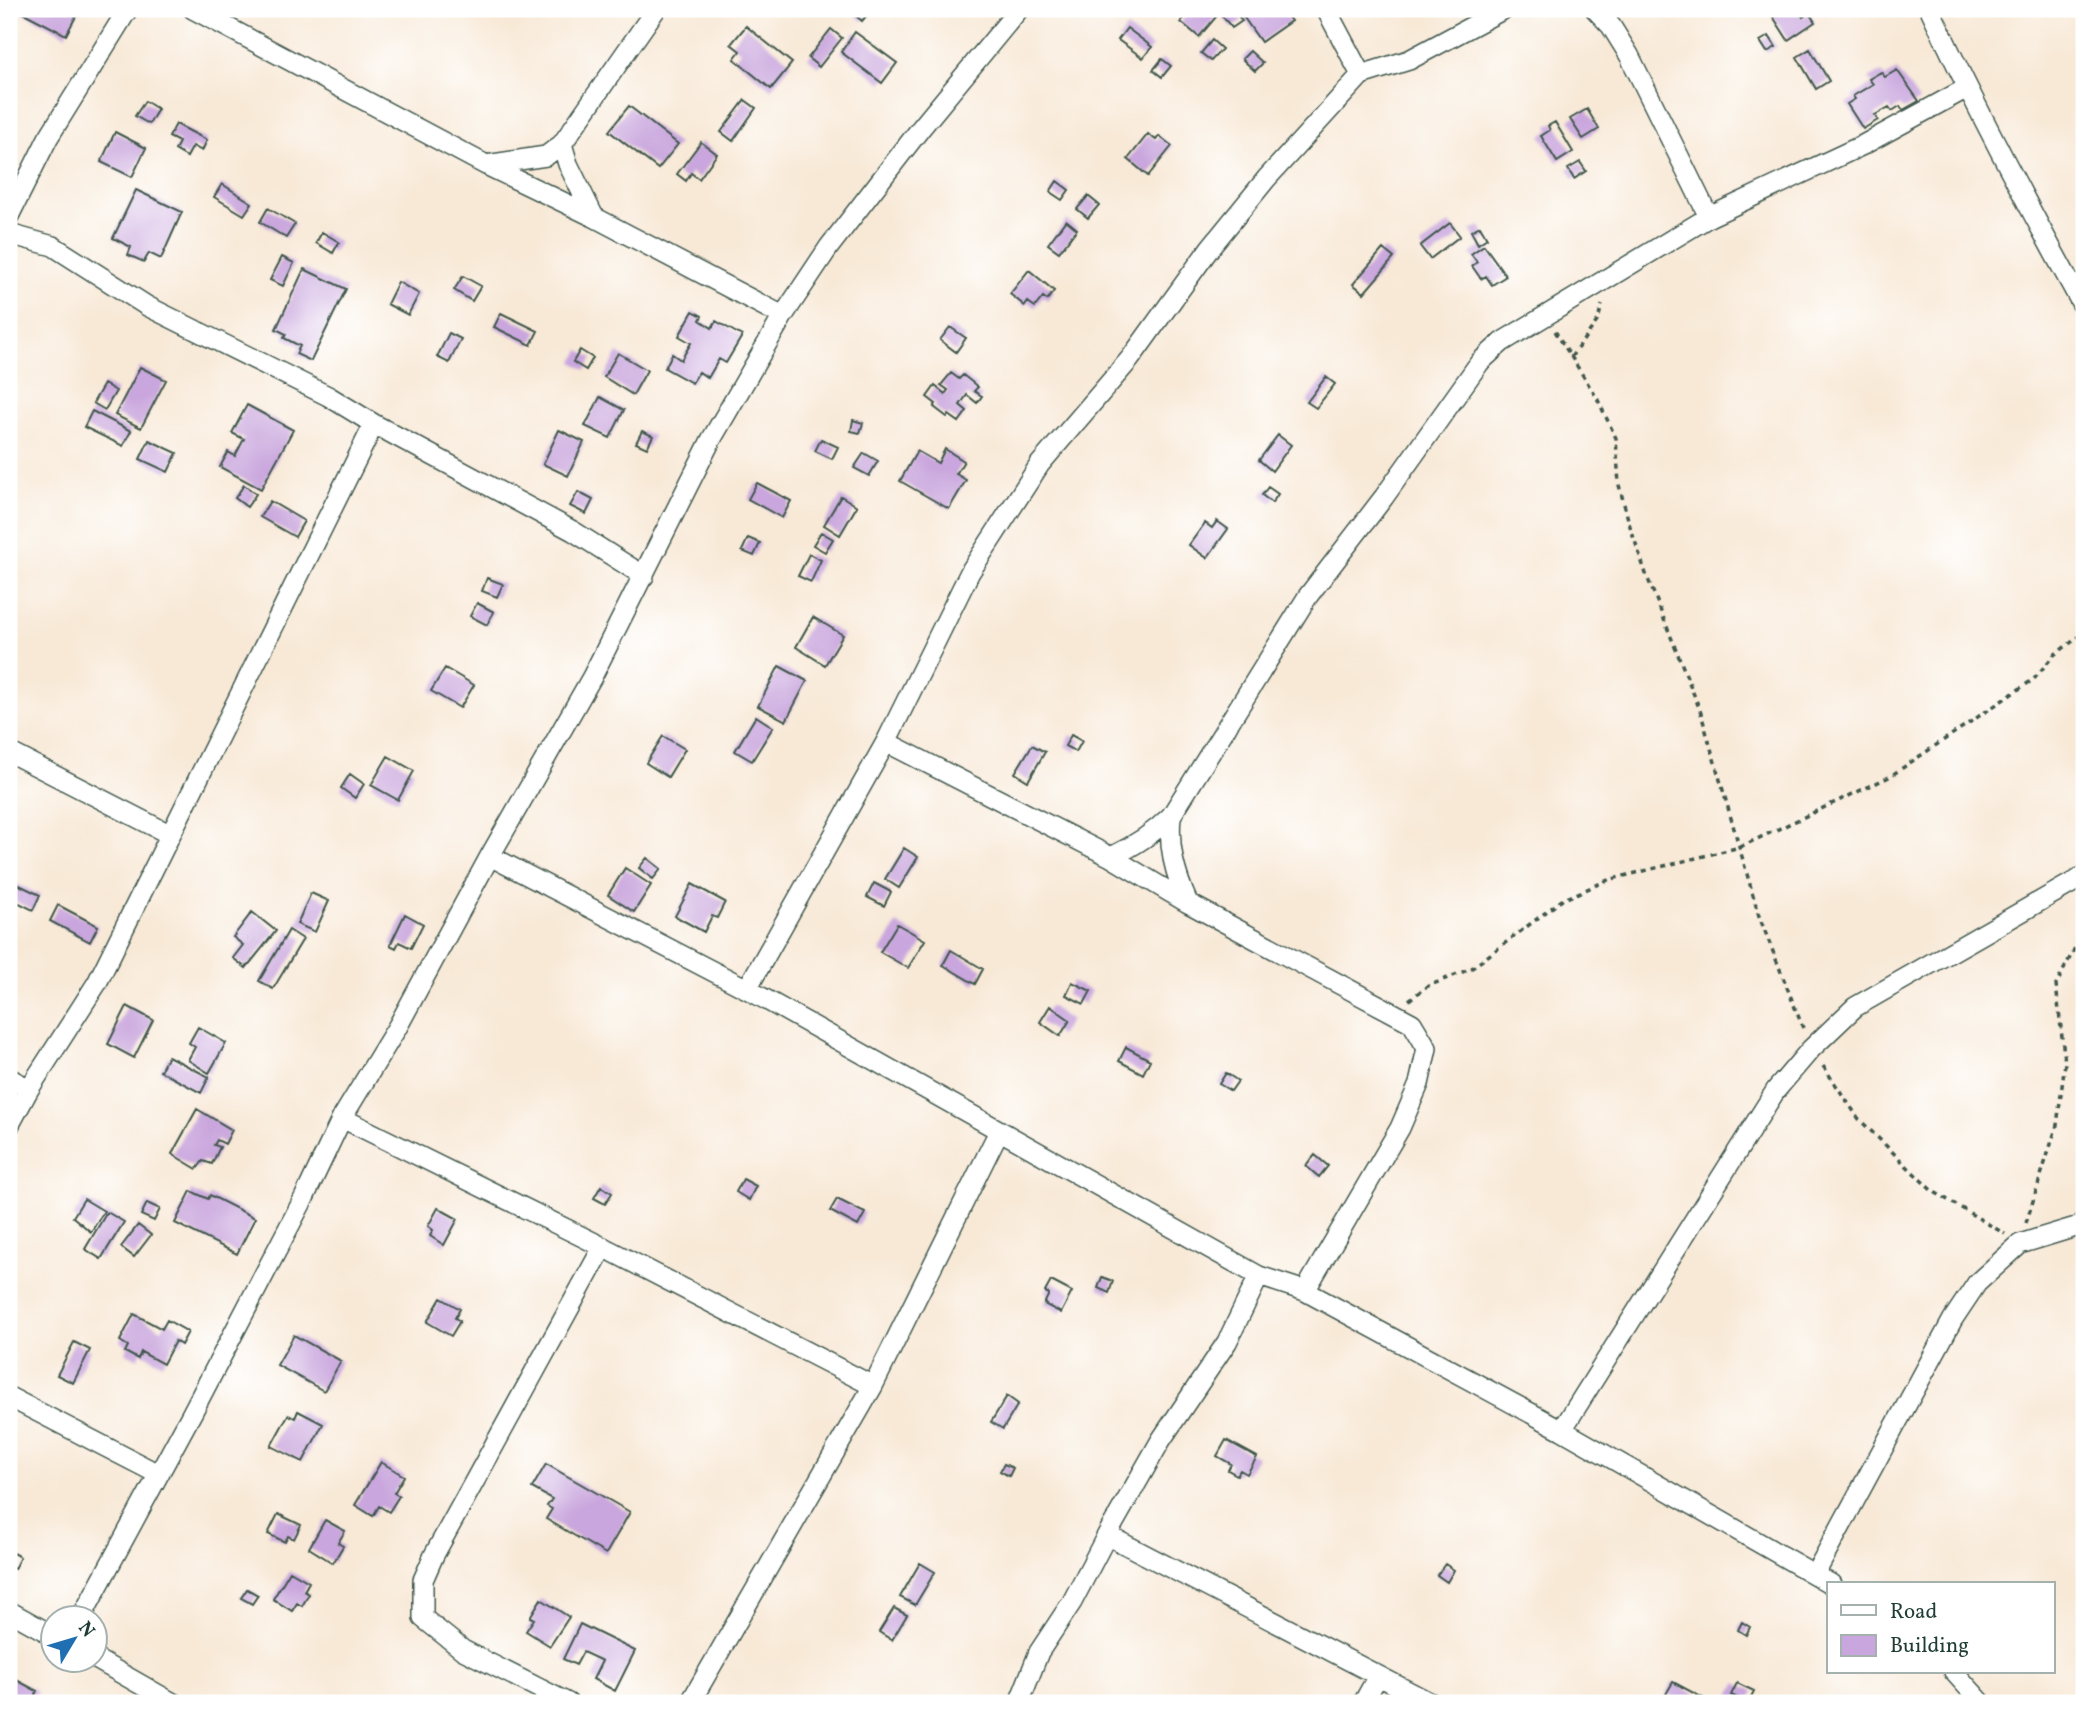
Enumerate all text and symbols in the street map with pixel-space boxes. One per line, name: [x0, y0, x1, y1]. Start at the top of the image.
legend: [1827, 1582, 2054, 1674]
text: Road: [1890, 1598, 1937, 1627]
north arrow: [38, 1604, 108, 1674]
text: N: [71, 1616, 100, 1643]
text: Building: [1890, 1632, 1969, 1661]

